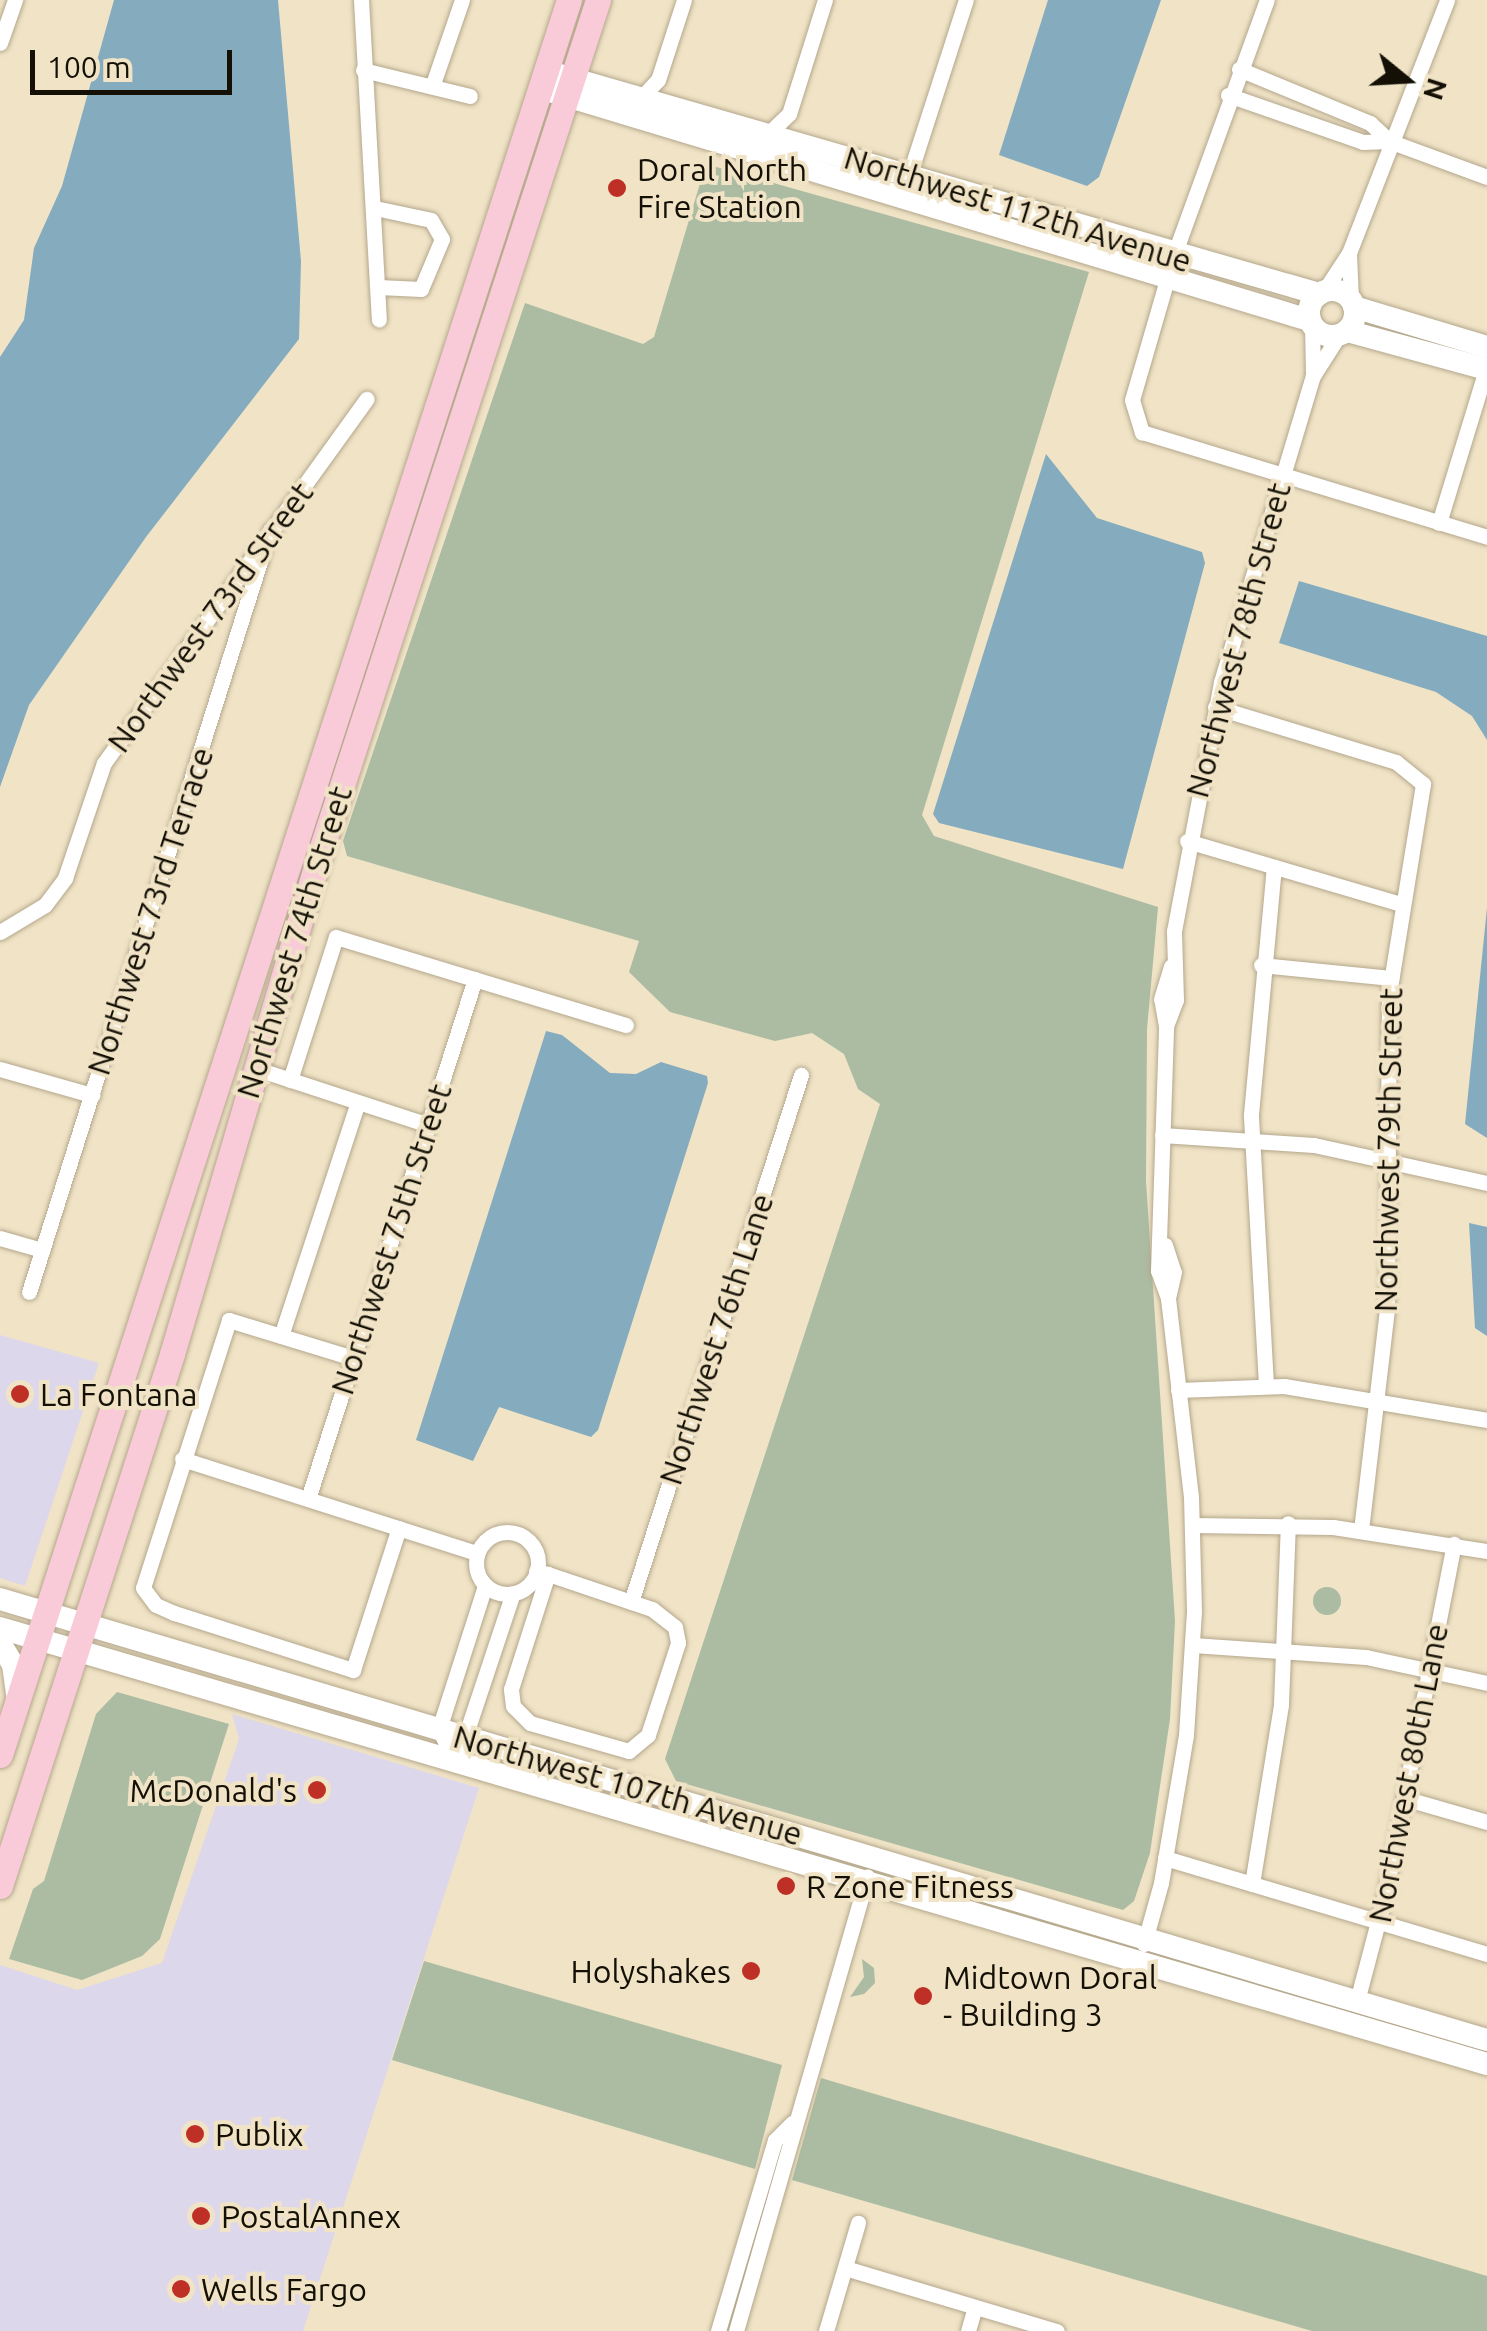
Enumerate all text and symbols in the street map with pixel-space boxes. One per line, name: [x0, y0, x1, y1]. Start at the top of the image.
scale bar: [35, 30, 238, 92]
north arrow: [1357, 30, 1457, 130]
text: 100 m: [47, 50, 131, 84]
text: N: [1418, 75, 1454, 104]
street label: Northwest 112th Avenue: [840, 138, 1196, 280]
place label: Doral North Fire Station: [637, 151, 807, 226]
marker: Doral North Fire Station: [606, 177, 628, 199]
street label: Northwest 73rd Street: [99, 475, 321, 759]
street label: Northwest 78th Street: [1177, 478, 1299, 802]
street label: Northwest 73rd Terrace: [79, 742, 221, 1080]
street label: Northwest 74th Street: [228, 781, 360, 1103]
street label: Northwest 79th Street: [1366, 987, 1410, 1313]
street label: Northwest 75th Street: [323, 1079, 459, 1399]
street label: Northwest 76th Lane: [651, 1189, 781, 1489]
place label: La Fontana: [40, 1375, 198, 1413]
marker: La Fontana: [9, 1383, 31, 1405]
street label: Northwest 80th Lane: [1360, 1620, 1456, 1926]
street label: Northwest 107th Avenue: [449, 1717, 807, 1853]
place label: McDonald's: [130, 1771, 297, 1809]
marker: McDonald's: [306, 1779, 328, 1801]
place label: R Zone Fitness: [806, 1867, 1014, 1905]
marker: R Zone Fitness: [775, 1875, 797, 1897]
place label: Holyshakes: [570, 1952, 731, 1990]
place label: Midtown Doral - Building 3: [943, 1959, 1157, 2034]
marker: Holyshakes: [740, 1960, 762, 1982]
marker: Midtown Doral - Building 3: [912, 1985, 934, 2007]
place label: Publix: [215, 2115, 303, 2153]
marker: Publix: [184, 2123, 206, 2145]
place label: PostalAnnex: [221, 2197, 401, 2235]
marker: PostalAnnex: [190, 2205, 212, 2227]
place label: Wells Fargo: [201, 2270, 367, 2308]
marker: Wells Fargo: [170, 2278, 192, 2300]

